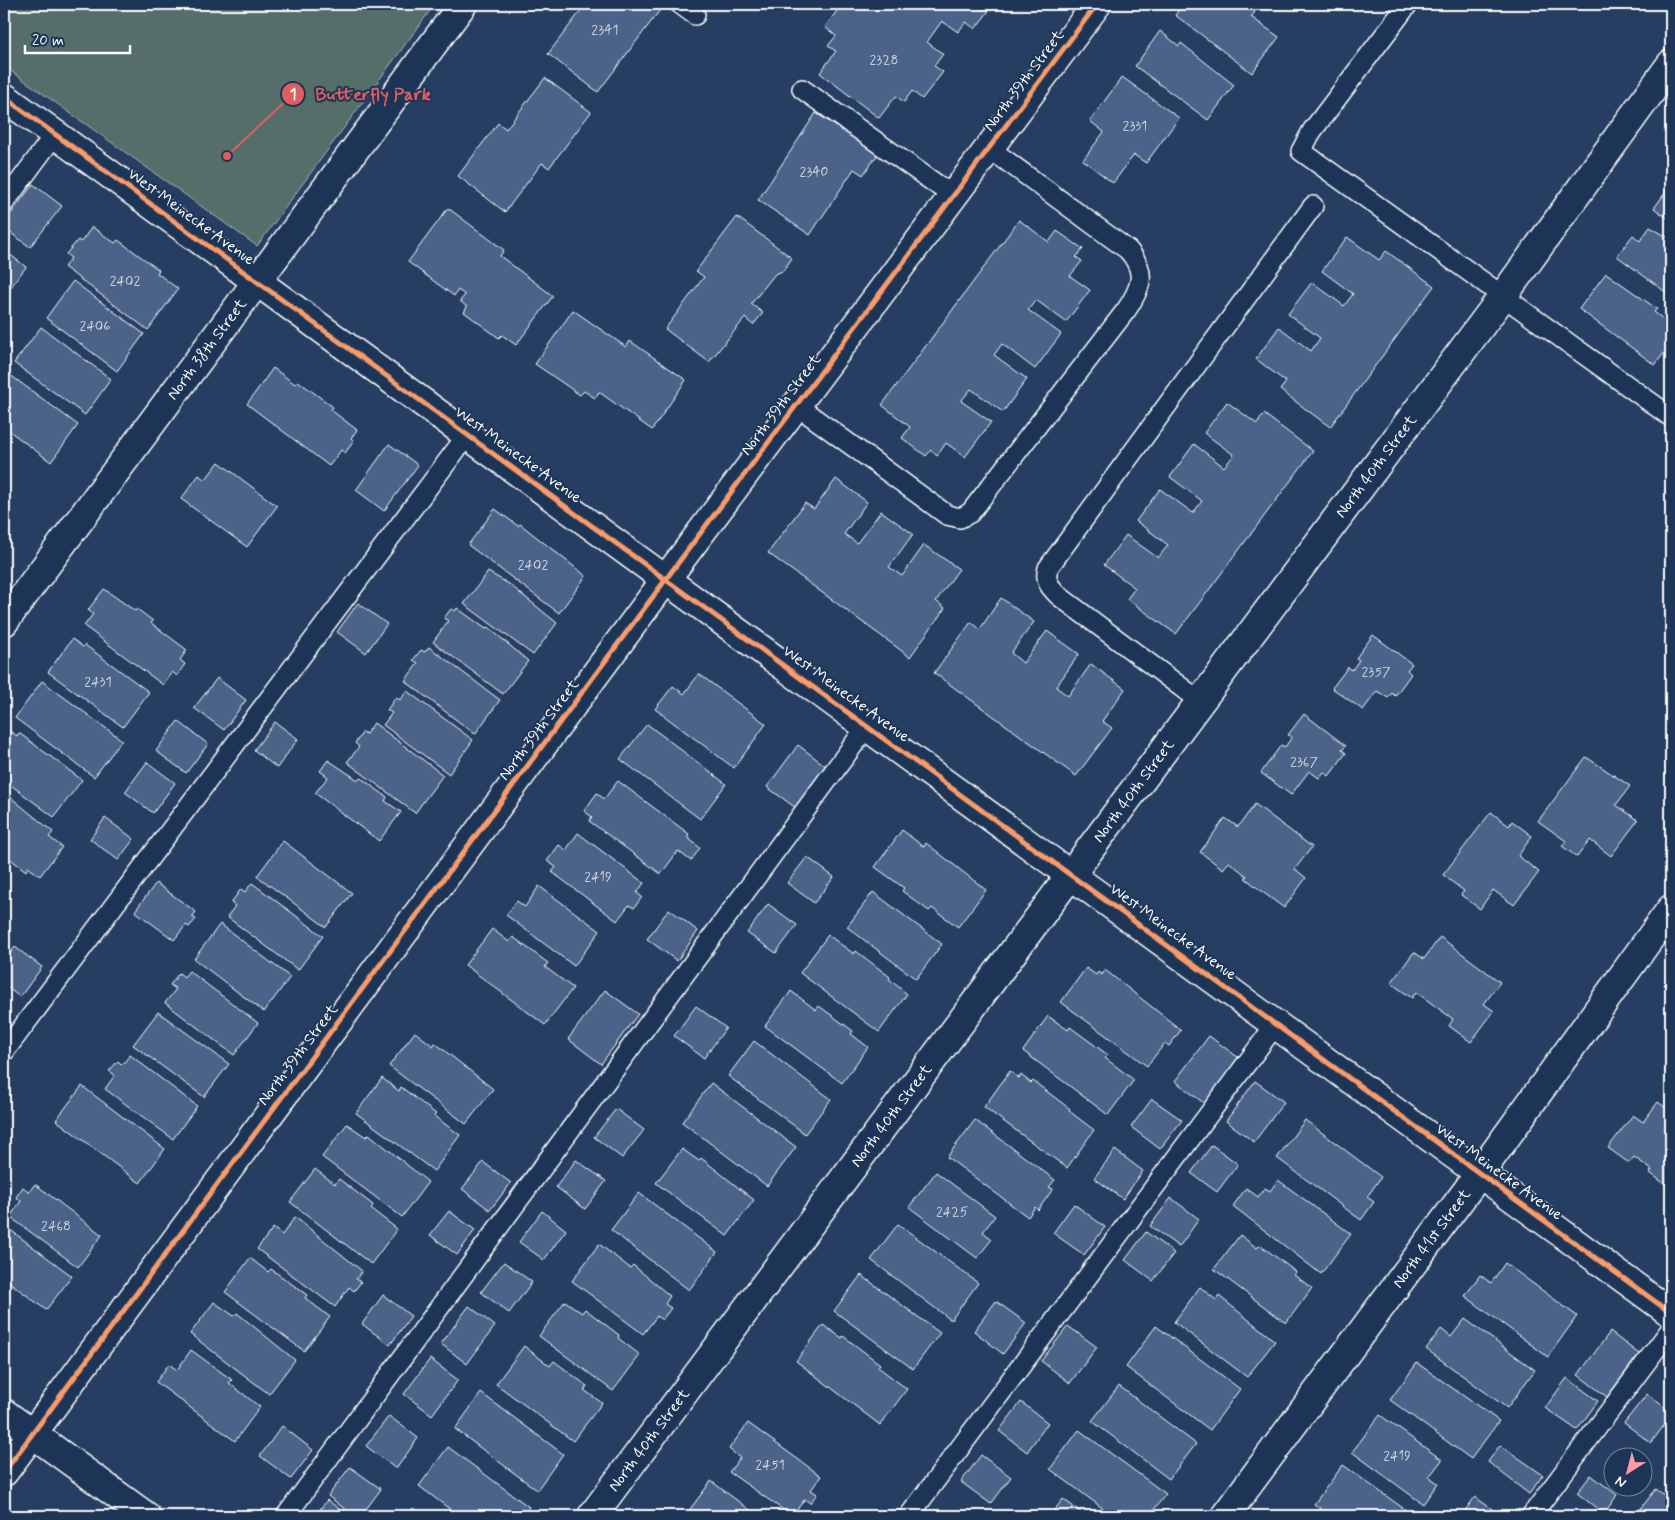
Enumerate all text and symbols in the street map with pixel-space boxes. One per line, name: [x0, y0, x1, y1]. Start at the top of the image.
house number: 2341: [591, 21, 619, 39]
scale bar: [25, 22, 130, 54]
street label: North 39th Street: [979, 26, 1069, 136]
text: 20 m: [32, 31, 64, 51]
house number: 2328: [869, 51, 899, 69]
callout: Butterfly Park: [280, 77, 440, 110]
text: Butterfly Park: [315, 83, 431, 107]
text: 1: [290, 85, 296, 105]
house number: 2331: [1123, 117, 1147, 135]
house number: 2340: [800, 163, 829, 181]
street label: West Meinecke Avenue: [123, 164, 259, 271]
house number: 2402: [110, 272, 140, 290]
street label: North 38th Street: [162, 294, 252, 404]
house number: 2406: [80, 317, 110, 335]
street label: North 39th Street: [736, 350, 826, 460]
street label: West Meinecke Avenue: [450, 402, 586, 509]
street label: North 40th Street: [1330, 410, 1422, 522]
house number: 2402: [518, 556, 548, 574]
street label: West Meinecke Avenue: [778, 641, 914, 748]
house number: 2357: [1361, 663, 1391, 681]
house number: 2431: [84, 673, 112, 691]
street label: North 39th Street: [494, 675, 584, 785]
street label: North 40th Street: [1088, 735, 1179, 847]
house number: 2367: [1290, 753, 1318, 771]
house number: 2419: [584, 868, 612, 886]
street label: West Meinecke Avenue: [1105, 879, 1241, 986]
street label: North 39th Street: [253, 1000, 343, 1110]
street label: North 40th Street: [846, 1059, 937, 1171]
street label: West Meinecke Avenue: [1431, 1119, 1567, 1226]
street label: North 41st Street: [1388, 1184, 1476, 1292]
house number: 2425: [936, 1203, 968, 1221]
house number: 2468: [41, 1217, 71, 1235]
street label: North 40th Street: [603, 1384, 695, 1496]
house number: 2419: [1383, 1447, 1411, 1465]
north arrow: [1602, 1448, 1652, 1498]
house number: 2451: [755, 1456, 785, 1474]
text: N: [1612, 1472, 1630, 1492]

